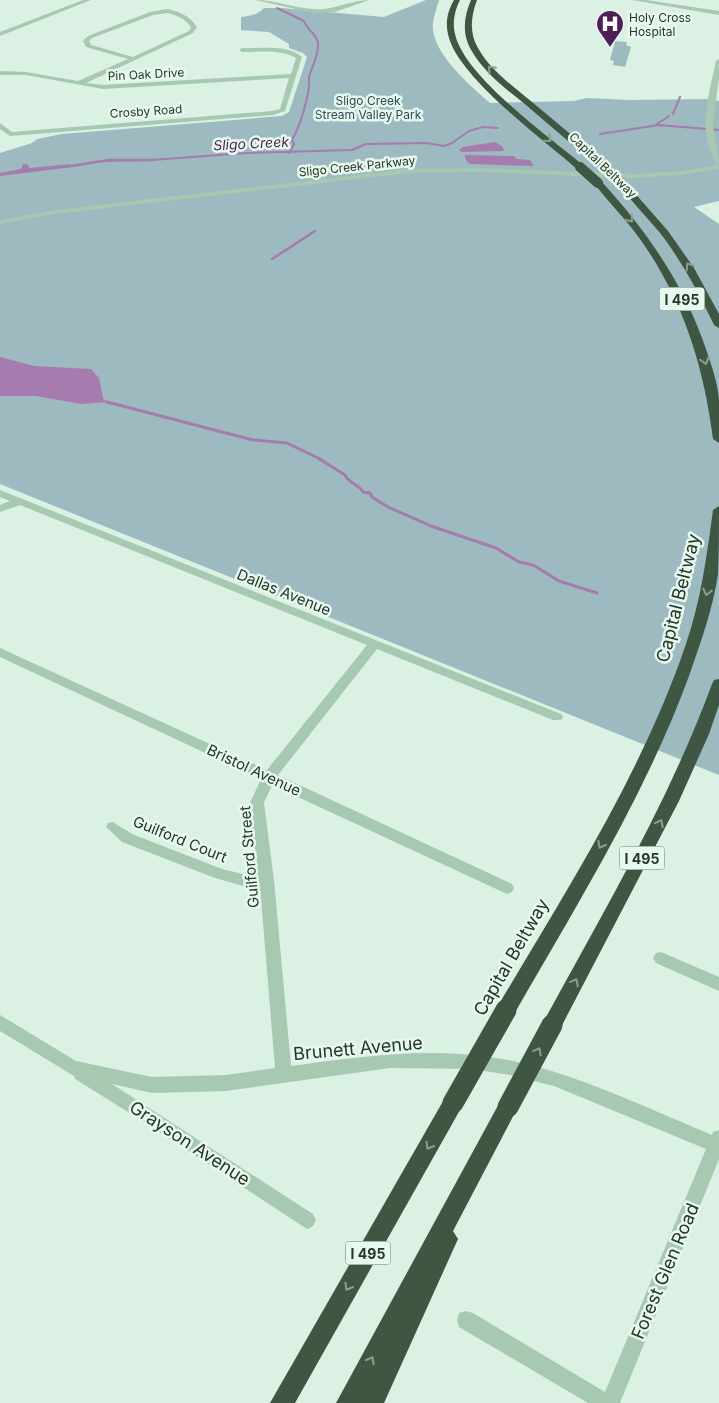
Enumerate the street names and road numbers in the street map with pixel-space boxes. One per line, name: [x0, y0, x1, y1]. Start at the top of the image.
street label: Pin Oak Drive: [107, 65, 185, 83]
street label: Crosby Road: [109, 101, 183, 121]
street label: Capital Beltway: [566, 129, 640, 201]
street label: Sligo Creek Parkway: [298, 152, 416, 180]
road number: I 495: [660, 288, 704, 310]
street label: Capital Beltway: [652, 531, 704, 665]
street label: Dallas Avenue: [234, 565, 334, 619]
street label: Bristol Avenue: [204, 740, 304, 800]
street label: Guilford Street: [235, 805, 263, 909]
street label: Guilford Court: [130, 811, 230, 867]
road number: I 495: [620, 846, 664, 870]
street label: Capital Beltway: [469, 895, 553, 1019]
street label: Brunett Avenue: [292, 1032, 424, 1064]
street label: Grayson Avenue: [126, 1096, 254, 1190]
street label: Forest Glen Road: [627, 1200, 703, 1342]
road number: I 495: [346, 1242, 390, 1264]

